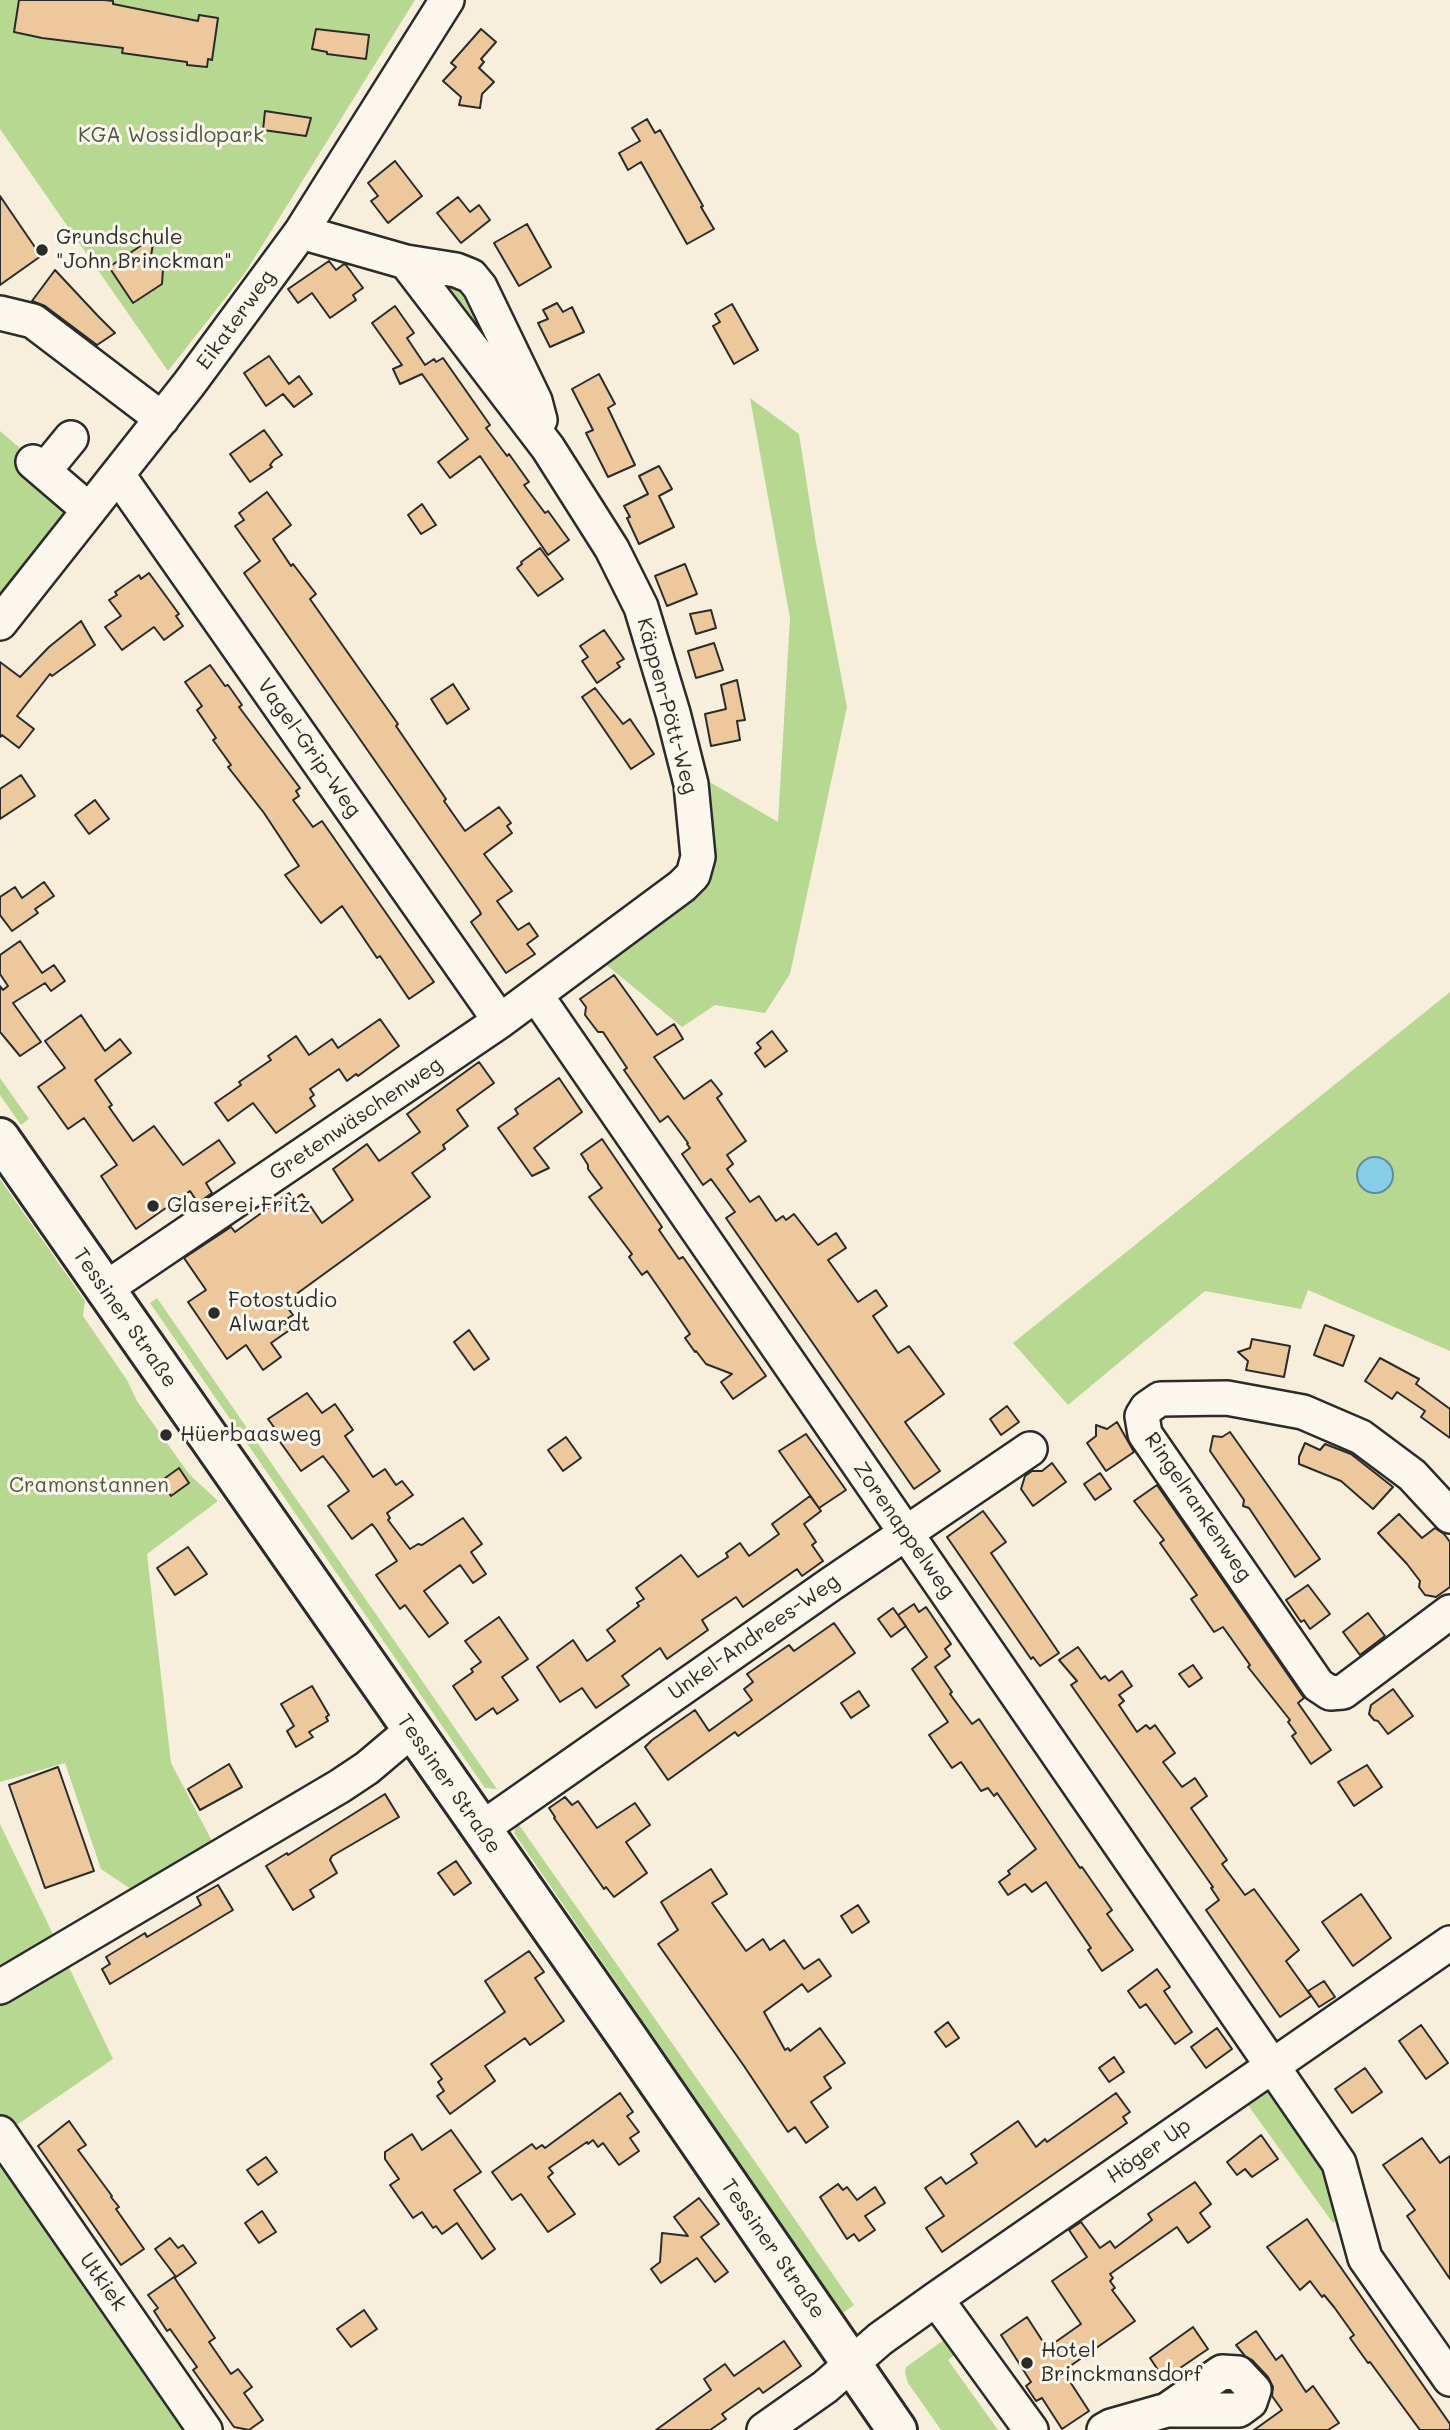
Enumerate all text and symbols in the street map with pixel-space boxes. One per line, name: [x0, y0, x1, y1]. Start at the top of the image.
park label: KGA Wossidlopark: [78, 123, 264, 149]
place label: Grundschule "John Brinckman": [56, 225, 232, 275]
marker: Grundschule "John Brinckman": [34, 242, 50, 258]
street label: Eikaterweg: [191, 265, 281, 375]
street label: Käppen-Pött-Weg: [631, 615, 703, 797]
street label: Vagel-Grip-Weg: [252, 674, 366, 822]
street label: Gretenwäschenweg: [265, 1052, 447, 1186]
place label: Glaserei Fritz: [167, 1193, 310, 1219]
marker: Glaserei Fritz: [145, 1198, 161, 1214]
street label: Tessiner Straße: [68, 1243, 182, 1393]
place label: Fotostudio Alwardt: [228, 1288, 337, 1338]
marker: Fotostudio Alwardt: [206, 1305, 222, 1321]
place label: Hüerbaasweg: [180, 1422, 321, 1448]
marker: Hüerbaasweg: [158, 1427, 174, 1443]
street label: Ringelrankenweg: [1139, 1428, 1257, 1586]
street label: Zorenappelweg: [848, 1457, 960, 1603]
park label: Cramonstannen: [9, 1473, 169, 1499]
street label: Unkel-Andrees-Weg: [664, 1569, 844, 1705]
street label: Tessiner Straße: [392, 1709, 506, 1859]
street label: Höger Up: [1102, 2113, 1196, 2189]
street label: Tessiner Straße: [716, 2174, 830, 2324]
street label: Utkiek: [74, 2248, 132, 2316]
place label: Hotel Brinckmansdorf: [1041, 2338, 1202, 2388]
marker: Hotel Brinckmansdorf: [1019, 2355, 1035, 2371]

